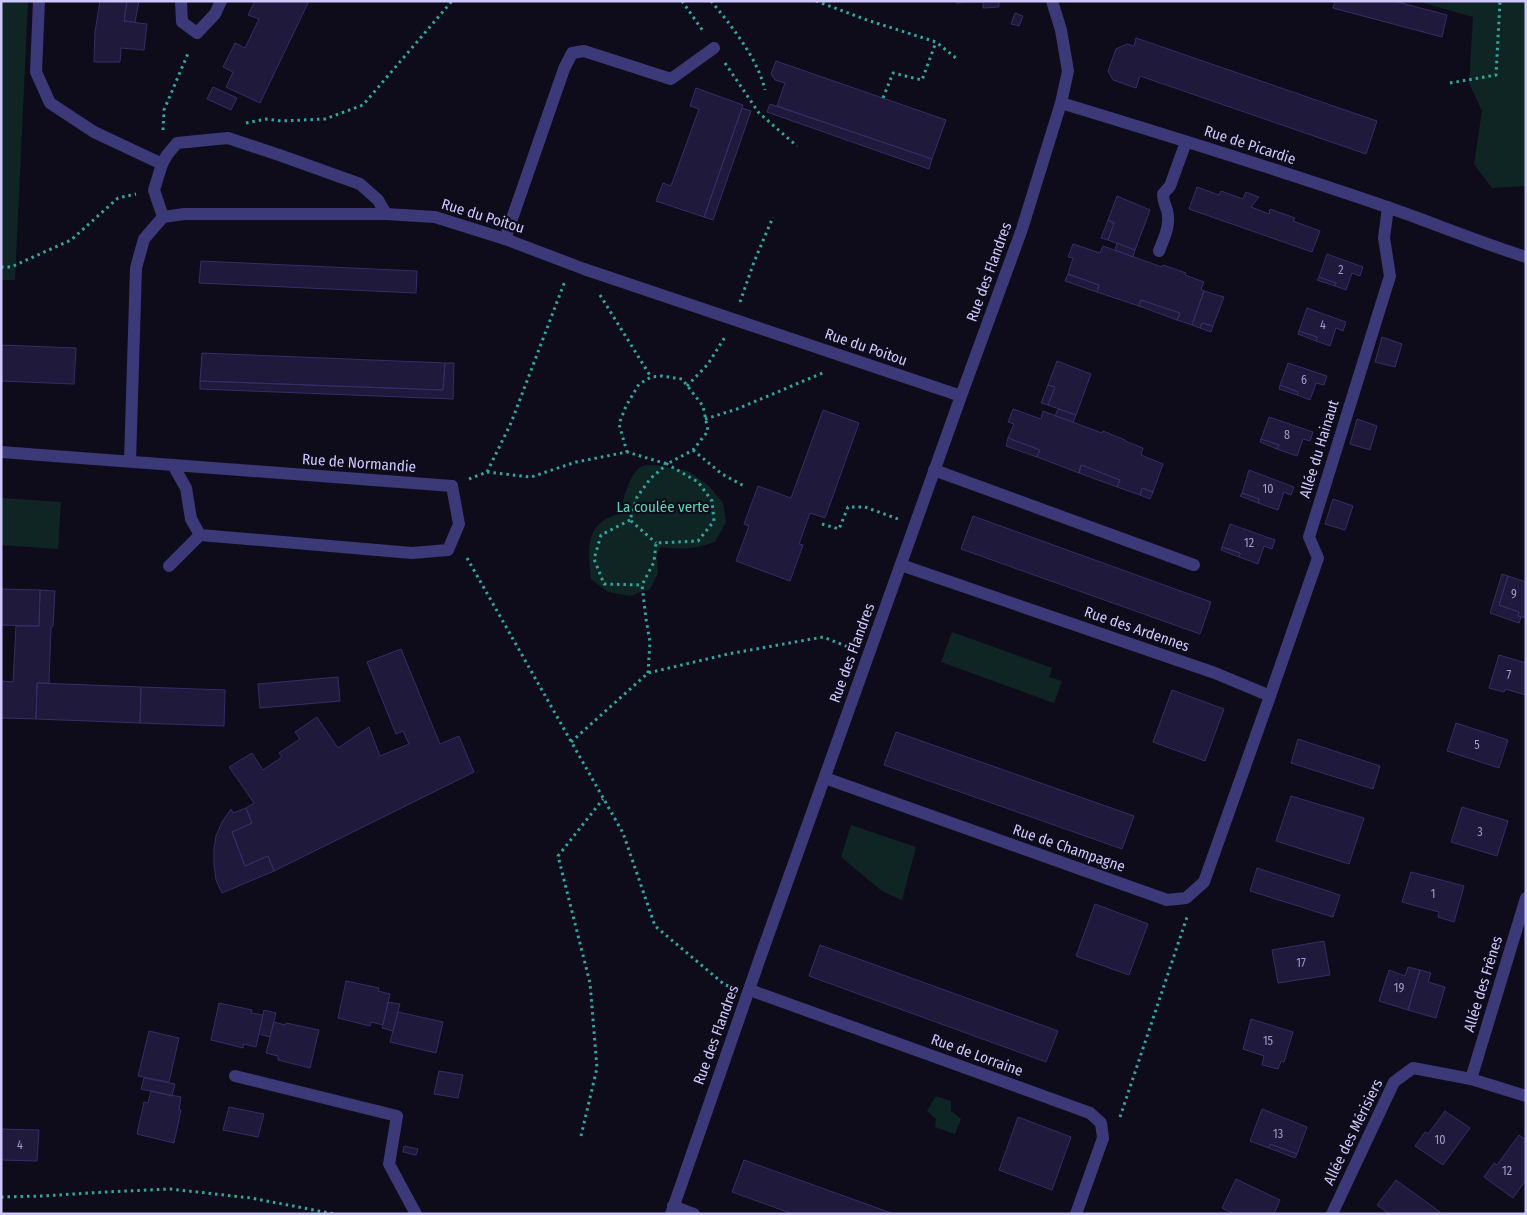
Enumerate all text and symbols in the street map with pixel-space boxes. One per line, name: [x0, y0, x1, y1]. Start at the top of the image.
street label: Rue de Picardie: [1202, 122, 1298, 168]
street label: Rue du Poitou: [439, 195, 527, 237]
street label: Rue des Flandres: [963, 220, 1015, 324]
house number: 2: [1338, 263, 1344, 277]
house number: 4: [1320, 318, 1326, 332]
street label: Rue du Poitou: [822, 325, 910, 369]
house number: 6: [1301, 373, 1307, 387]
street label: Allée du Hainaut: [1296, 398, 1343, 500]
house number: 8: [1284, 428, 1290, 442]
street label: Rue de Normandie: [301, 450, 417, 476]
house number: 10: [1263, 482, 1273, 496]
park label: La coulée verte: [617, 498, 709, 516]
house number: 12: [1244, 536, 1254, 550]
house number: 9: [1511, 587, 1517, 601]
street label: Rue des Flandres: [826, 601, 878, 705]
street label: Rue des Ardennes: [1082, 603, 1192, 655]
house number: 7: [1507, 668, 1512, 682]
house number: 5: [1474, 738, 1480, 752]
street label: Rue de Champagne: [1010, 820, 1128, 876]
house number: 3: [1477, 825, 1483, 839]
house number: 1: [1431, 887, 1435, 901]
street label: Allée des Frênes: [1460, 934, 1506, 1034]
house number: 17: [1296, 956, 1306, 970]
house number: 19: [1394, 981, 1404, 995]
street label: Rue des Flandres: [690, 983, 742, 1087]
street label: Rue de Lorraine: [929, 1030, 1025, 1080]
house number: 15: [1263, 1034, 1274, 1048]
street label: Allée des Mérisiers: [1320, 1076, 1386, 1188]
house number: 13: [1273, 1127, 1283, 1141]
house number: 10: [1435, 1133, 1445, 1147]
house number: 4: [17, 1138, 23, 1152]
house number: 12: [1502, 1164, 1512, 1178]

